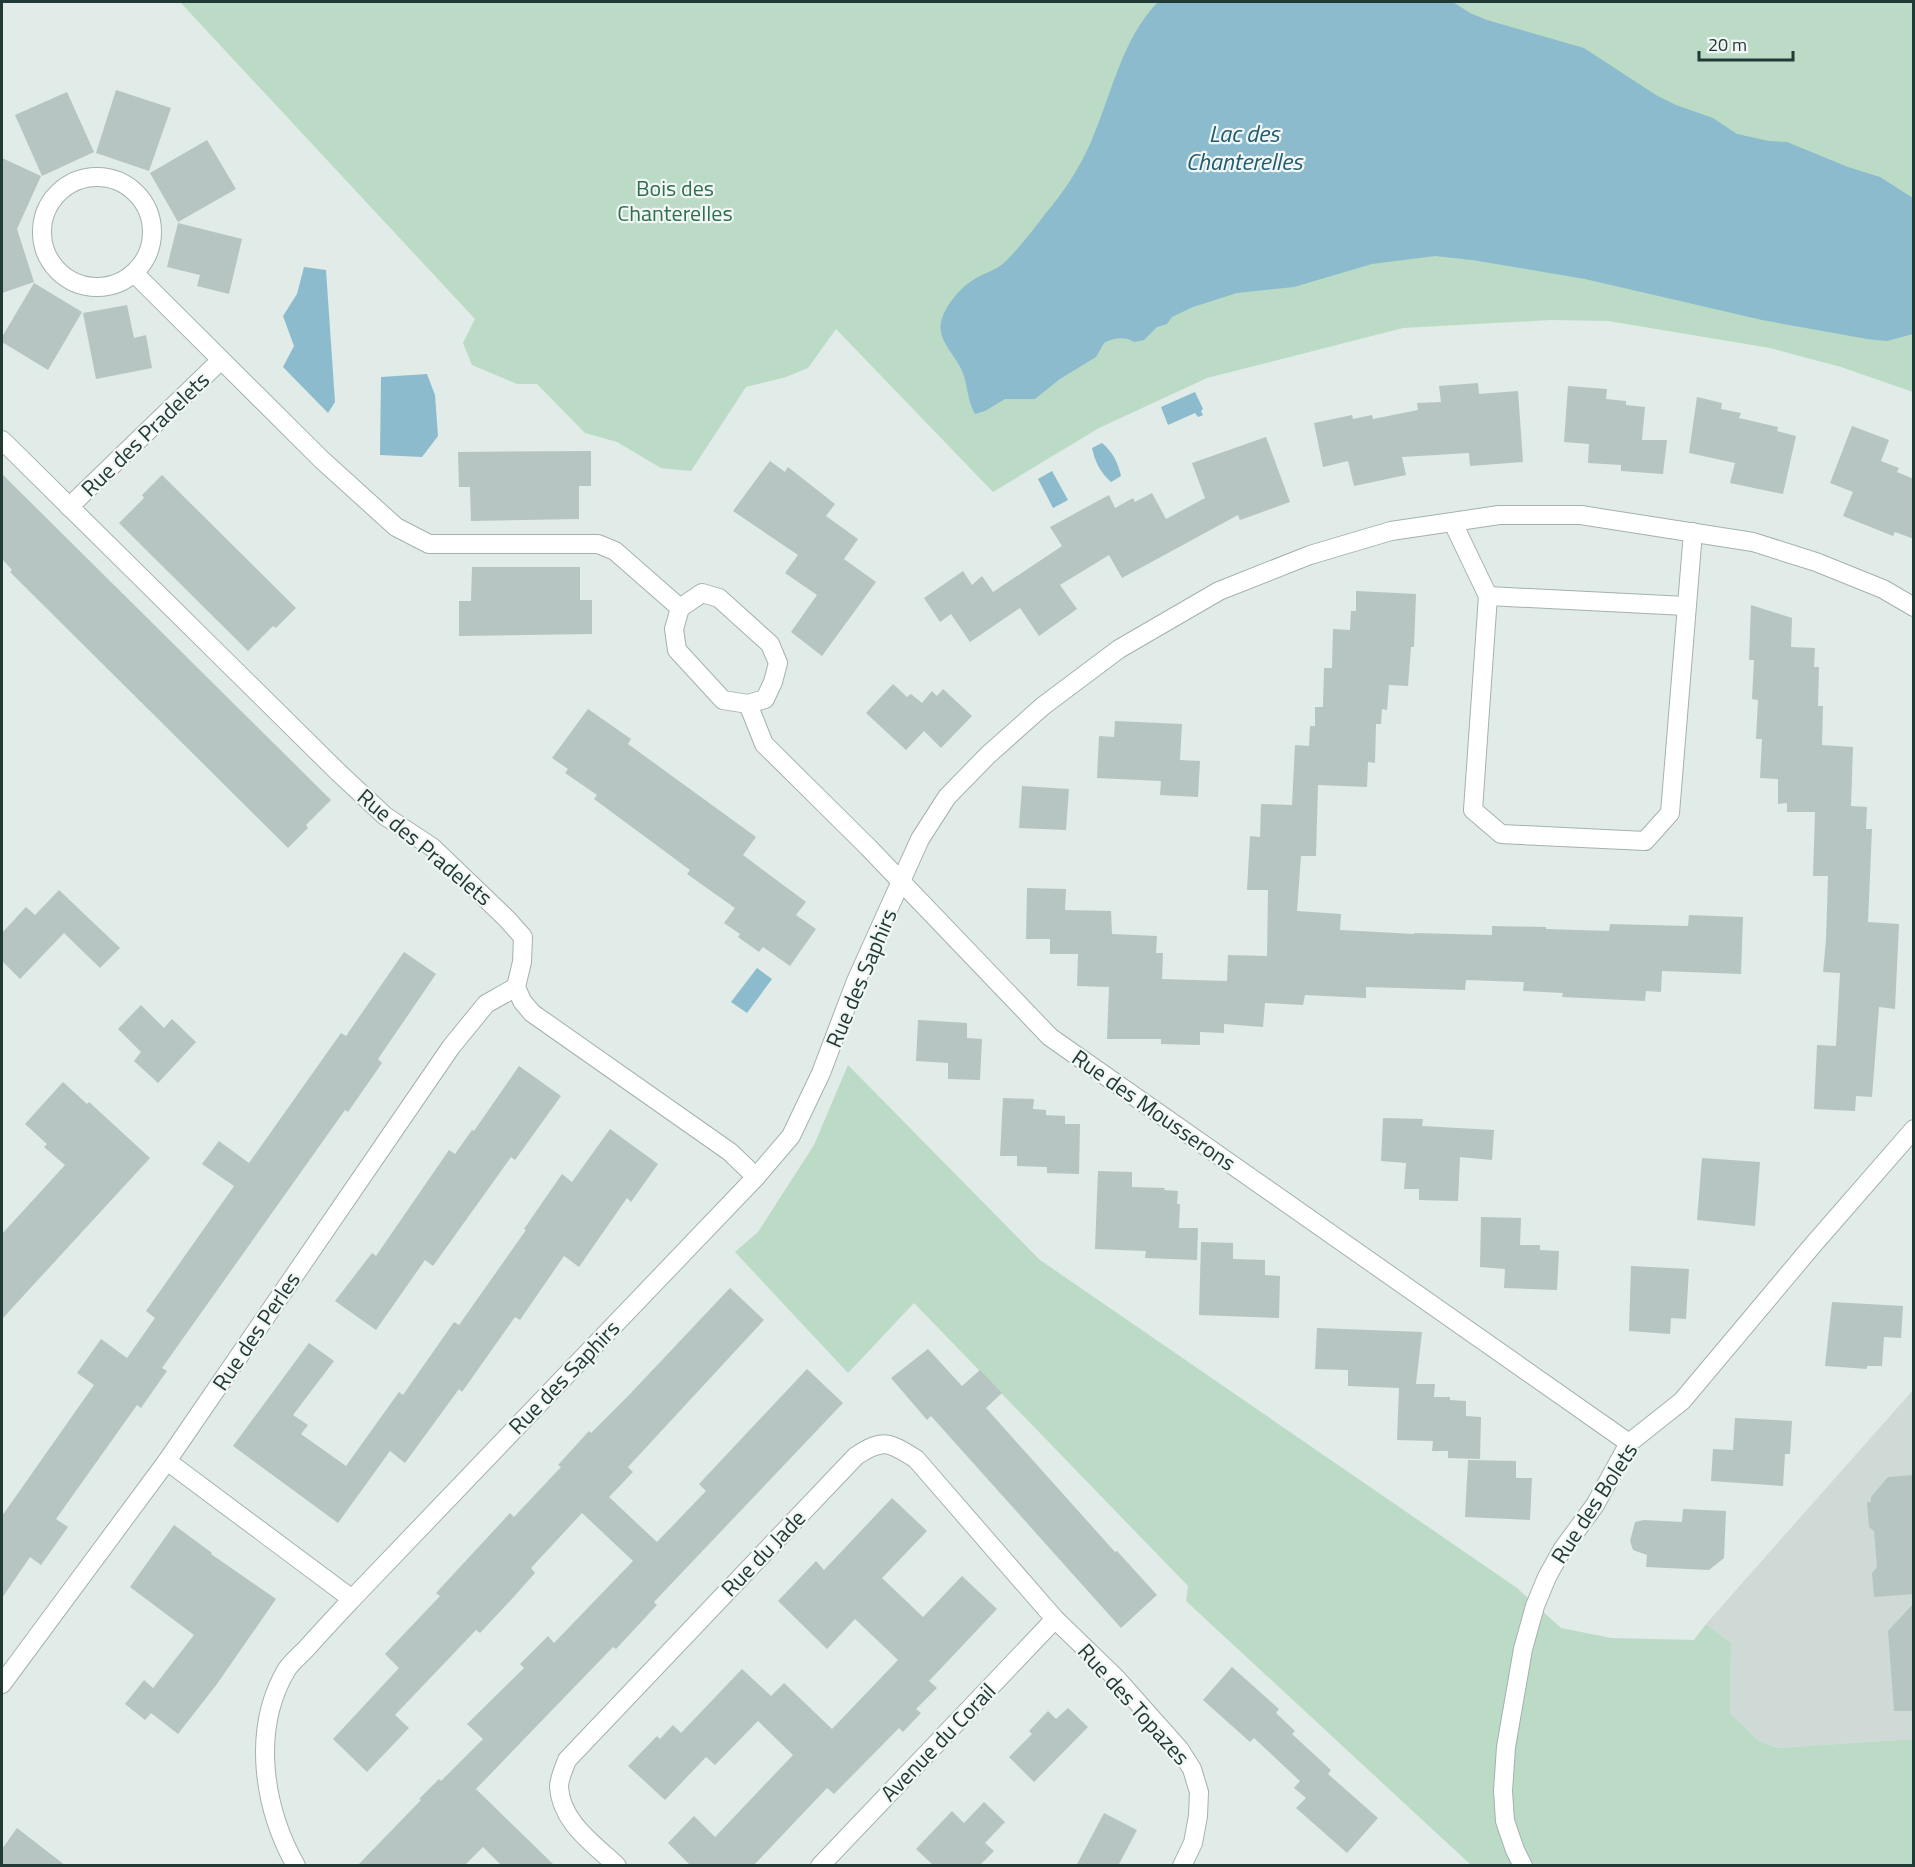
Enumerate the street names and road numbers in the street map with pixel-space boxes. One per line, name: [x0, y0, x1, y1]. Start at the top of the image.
street label: Rue des Pradelets: [73, 364, 217, 504]
street label: Rue des Pradelets: [350, 780, 500, 914]
street label: Rue des Saphirs: [816, 903, 906, 1053]
street label: Rue des Mousserons: [1065, 1041, 1243, 1179]
street label: Rue des Perles: [204, 1265, 308, 1397]
street label: Rue des Saphirs: [500, 1312, 628, 1442]
street label: Rue des Bolets: [1542, 1436, 1646, 1570]
street label: Rue du Jade: [713, 1502, 813, 1604]
street label: Rue des Topazes: [1070, 1635, 1198, 1773]
street label: Avenue du Corail: [872, 1675, 1004, 1809]

